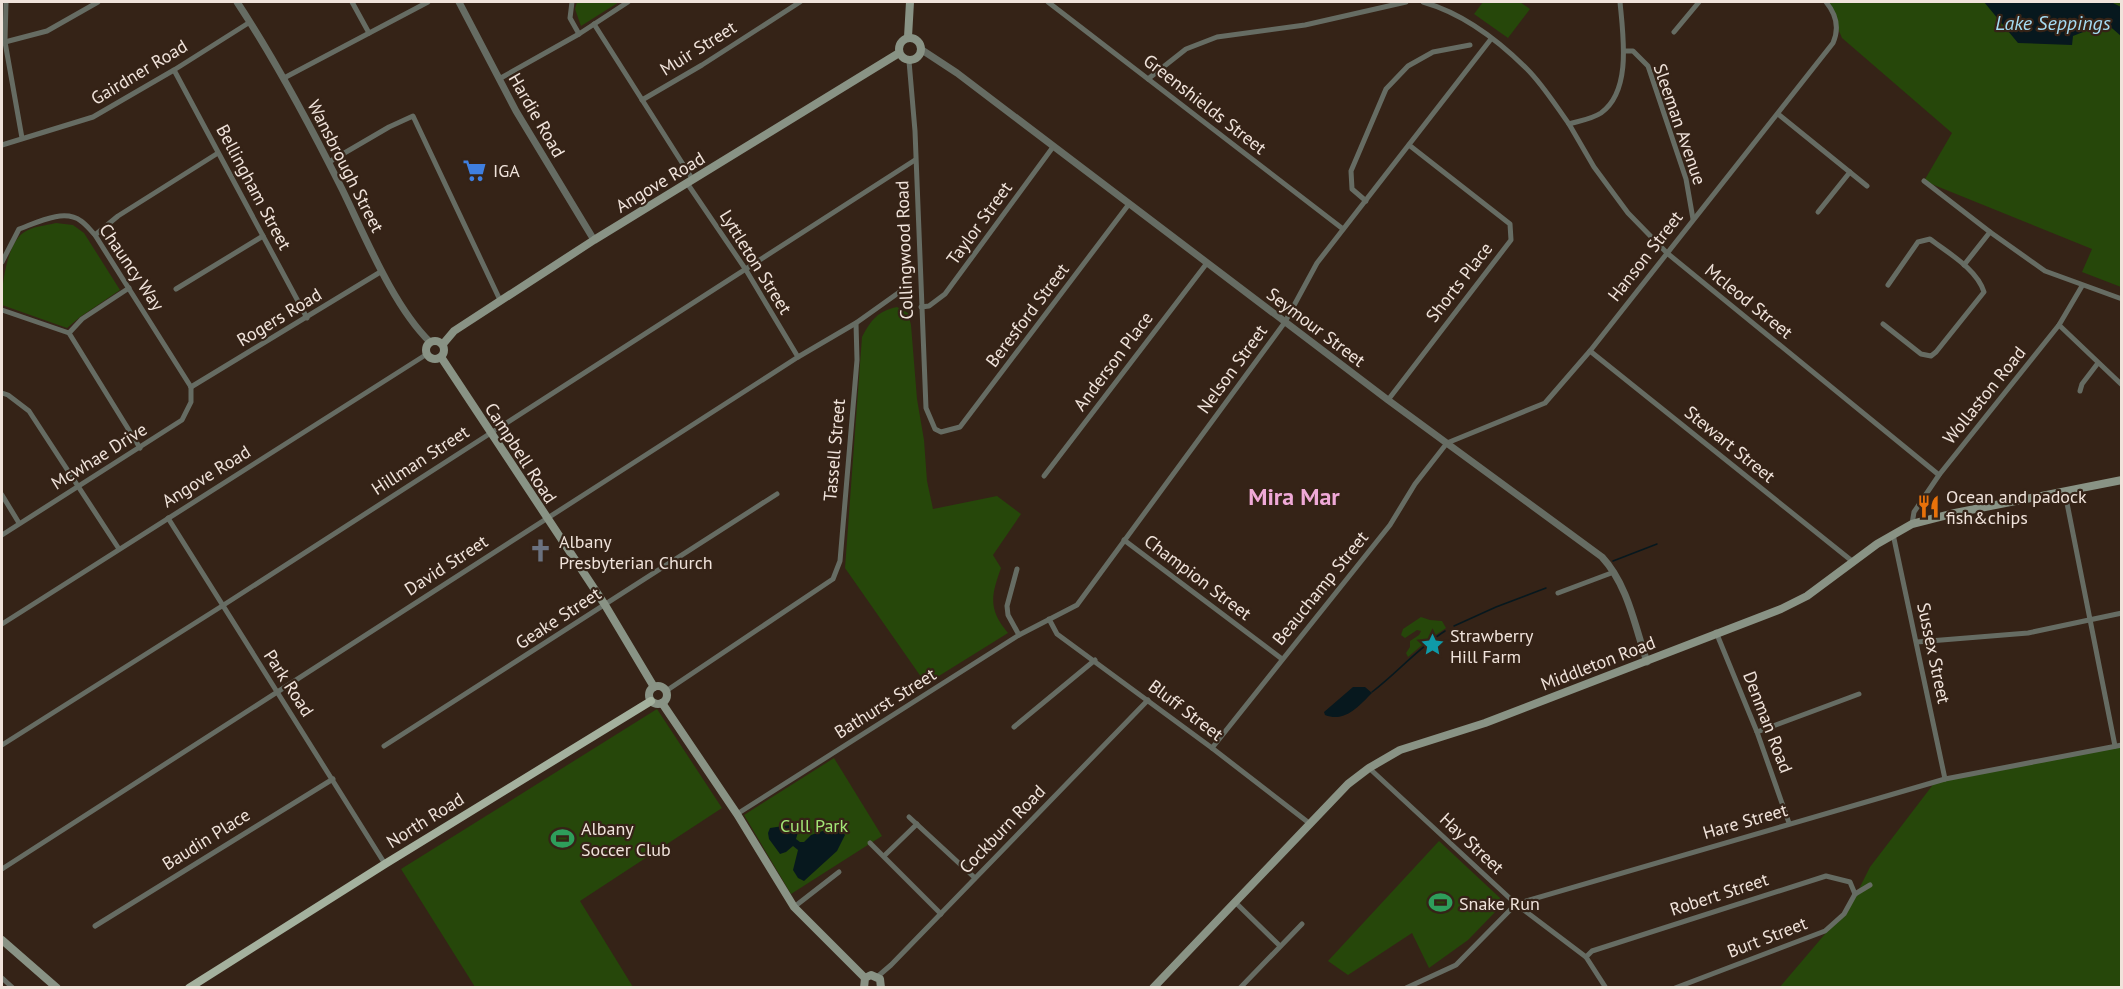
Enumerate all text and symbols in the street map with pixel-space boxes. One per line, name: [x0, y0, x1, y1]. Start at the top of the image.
water label: Lake Seppings: [1995, 10, 2111, 36]
street label: Muir Street: [656, 16, 740, 80]
street label: Gairdner Road: [87, 34, 191, 110]
street label: Greenshields Street: [1139, 49, 1271, 159]
street label: Sleeman Avenue: [1648, 60, 1712, 188]
street label: Hardie Road: [504, 69, 570, 161]
street label: Wansbrough Street: [303, 96, 389, 236]
street label: Bellingham Street: [211, 120, 297, 254]
street label: Angove Road: [611, 146, 709, 218]
supermarket icon: IGA: [462, 157, 488, 183]
place label: IGA: [493, 159, 520, 182]
street label: Taylor Street: [941, 177, 1017, 269]
street label: Collingwood Road: [890, 180, 918, 320]
street label: Lyttleton Street: [715, 206, 797, 318]
street label: Hanson Street: [1602, 206, 1688, 306]
street label: Chauncy Way: [94, 219, 170, 315]
street label: Shorts Place: [1421, 237, 1497, 327]
street label: Beresford Street: [980, 258, 1074, 372]
street label: Mcleod Street: [1700, 258, 1798, 344]
street label: Seymour Street: [1262, 282, 1370, 372]
street label: Rogers Road: [232, 283, 326, 351]
street label: Anderson Place: [1068, 307, 1158, 415]
street label: Nelson Street: [1192, 320, 1272, 418]
street label: Wollaston Road: [1938, 341, 2030, 449]
street label: Campbell Road: [480, 398, 562, 508]
street label: Tassell Street: [818, 398, 850, 502]
street label: Stewart Street: [1680, 400, 1780, 488]
street label: Mcwhae Drive: [47, 417, 151, 495]
street label: Hillman Street: [367, 420, 473, 500]
street label: Angove Road: [157, 440, 255, 512]
district label: Mira Mar: [1248, 481, 1340, 512]
place label: Ocean and padock fish&chips: [1946, 485, 2087, 529]
restaurant icon: Ocean and padock fish&chips: [1915, 493, 1941, 519]
street label: Beauchamp Street: [1267, 526, 1373, 650]
street label: Champion Street: [1140, 529, 1256, 625]
street label: David Street: [400, 530, 492, 600]
place label: Albany Presbyterian Church: [559, 530, 713, 574]
church icon: Albany Presbyterian Church: [528, 538, 554, 564]
street label: Geake Street: [511, 582, 605, 654]
street label: Sussex Street: [1912, 600, 1956, 706]
place label: Strawberry Hill Farm: [1450, 624, 1534, 668]
street label: Middleton Road: [1537, 631, 1659, 695]
place icon: Strawberry Hill Farm: [1419, 632, 1445, 658]
street label: Park Road: [259, 645, 319, 721]
street label: Bathurst Street: [830, 663, 940, 743]
street label: Denman Road: [1738, 668, 1798, 776]
street label: Bluff Street: [1144, 674, 1228, 746]
street label: Cockburn Road: [954, 780, 1050, 878]
street label: North Road: [382, 787, 468, 853]
street label: Hare Street: [1700, 798, 1790, 844]
street label: Baudin Place: [158, 803, 254, 875]
street label: Hay Street: [1435, 807, 1509, 879]
park label: Cull Park: [780, 814, 848, 837]
place label: Albany Soccer Club: [581, 817, 671, 861]
sports icon: Albany Soccer Club: [550, 825, 576, 851]
street label: Robert Street: [1667, 867, 1771, 921]
sports icon: Snake Run: [1428, 890, 1454, 916]
place label: Snake Run: [1459, 892, 1540, 915]
street label: Burt Street: [1724, 911, 1810, 963]

